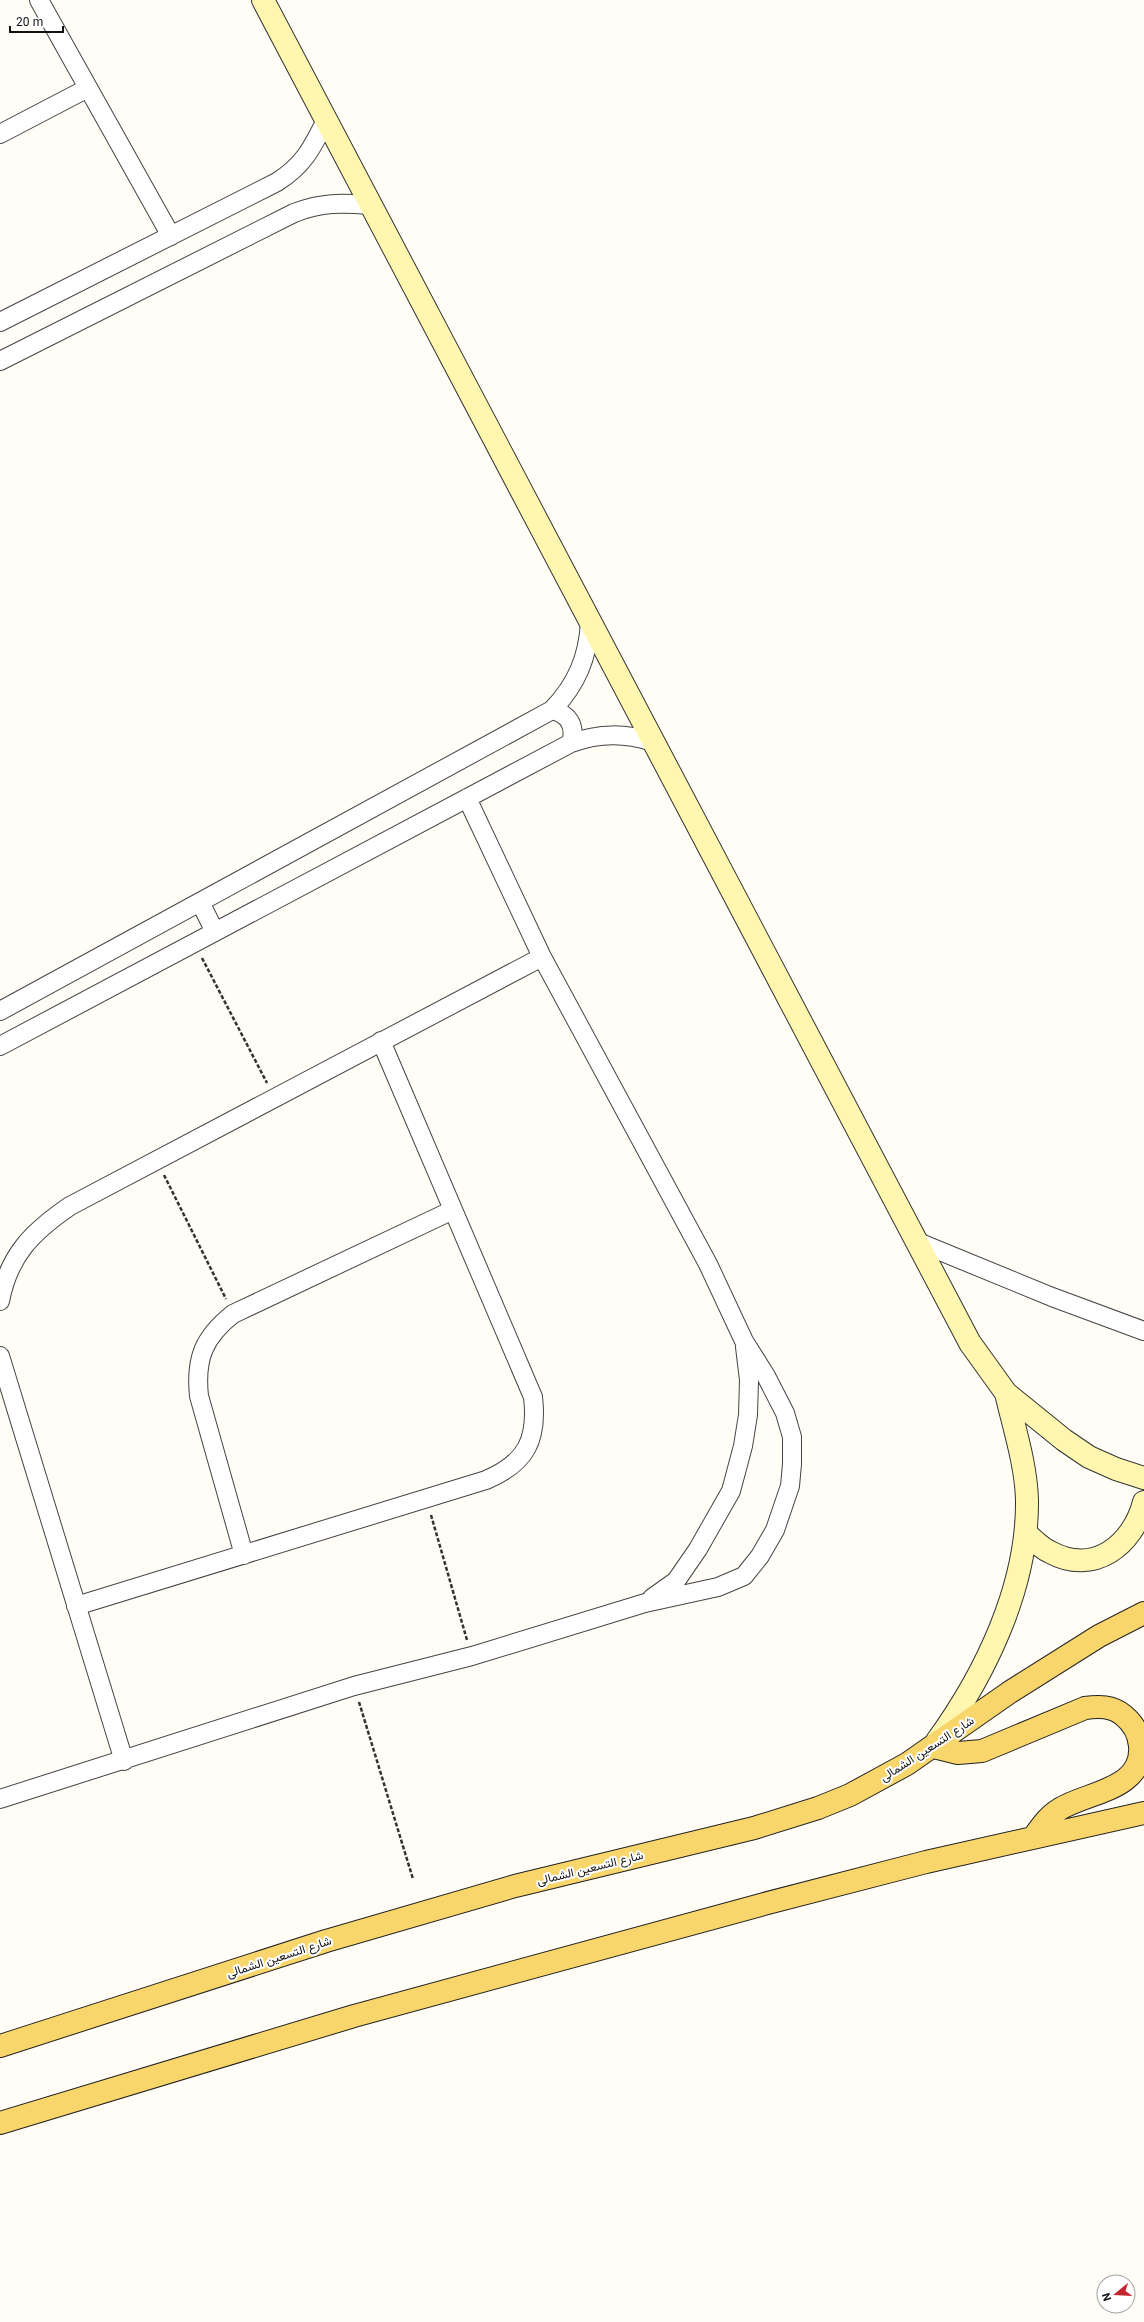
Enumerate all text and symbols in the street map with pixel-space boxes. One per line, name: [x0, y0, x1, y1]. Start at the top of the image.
scale bar: [10, 8, 63, 34]
text: 20 m: [16, 14, 43, 32]
street label: شارع التسعين الشمالى: [877, 1713, 978, 1787]
street label: شارع التسعين الشمالى: [535, 1847, 645, 1891]
street label: شارع التسعين الشمالى: [225, 1933, 334, 1983]
north arrow: [1096, 2274, 1136, 2314]
text: N: [1099, 2290, 1117, 2303]

